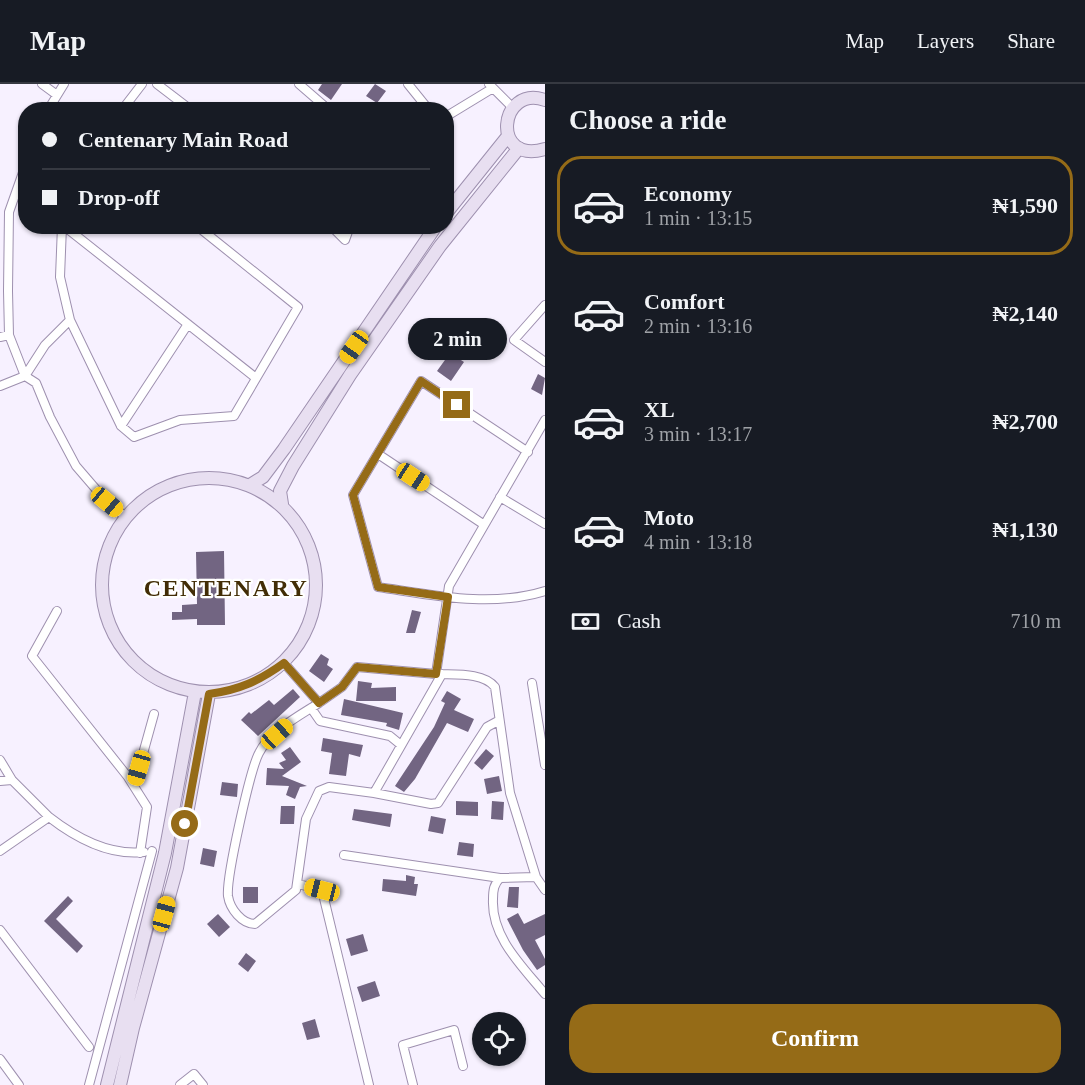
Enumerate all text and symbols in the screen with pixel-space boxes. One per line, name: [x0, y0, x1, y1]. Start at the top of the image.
text: Map: [30, 25, 86, 56]
text: Map: [846, 29, 884, 53]
text: Layers: [917, 29, 974, 53]
text: Share: [1007, 29, 1055, 53]
text: Choose a ride: [569, 105, 727, 135]
text: Centenary Main Road: [78, 127, 288, 152]
icon: car: [572, 179, 626, 233]
text: Economy: [644, 181, 732, 206]
text: Drop-off: [78, 185, 159, 210]
text: ₦1,590: [993, 193, 1058, 218]
text: 1 min · 13:15: [644, 207, 752, 229]
icon: car: [572, 287, 626, 341]
text: Comfort: [644, 289, 725, 314]
text: ₦2,140: [993, 301, 1058, 326]
text: 2 min · 13:16: [644, 315, 752, 337]
callout: 2 min: [408, 318, 506, 360]
car: [336, 327, 372, 367]
text: 2 min: [433, 328, 482, 350]
route end: [443, 391, 470, 418]
icon: car: [572, 395, 626, 449]
text: XL: [644, 397, 675, 422]
text: ₦2,700: [993, 409, 1058, 434]
text: 3 min · 13:17: [644, 423, 752, 445]
car: [393, 460, 433, 494]
car: [87, 484, 127, 520]
icon: car: [572, 503, 626, 557]
text: Moto: [644, 505, 694, 530]
text: ₦1,130: [993, 517, 1058, 542]
text: 4 min · 13:18: [644, 531, 752, 553]
district label: CENTENARY: [144, 575, 308, 601]
icon: cash: [569, 605, 602, 638]
text: Cash: [617, 608, 661, 633]
text: 710 m: [1010, 610, 1061, 632]
car: [258, 715, 296, 753]
car: [125, 748, 153, 788]
route start: [171, 810, 198, 837]
car: [302, 877, 342, 903]
car: [151, 894, 177, 934]
button: Confirm: [569, 1004, 1061, 1073]
map controls: [472, 1012, 526, 1066]
button: locate: [472, 1012, 526, 1066]

